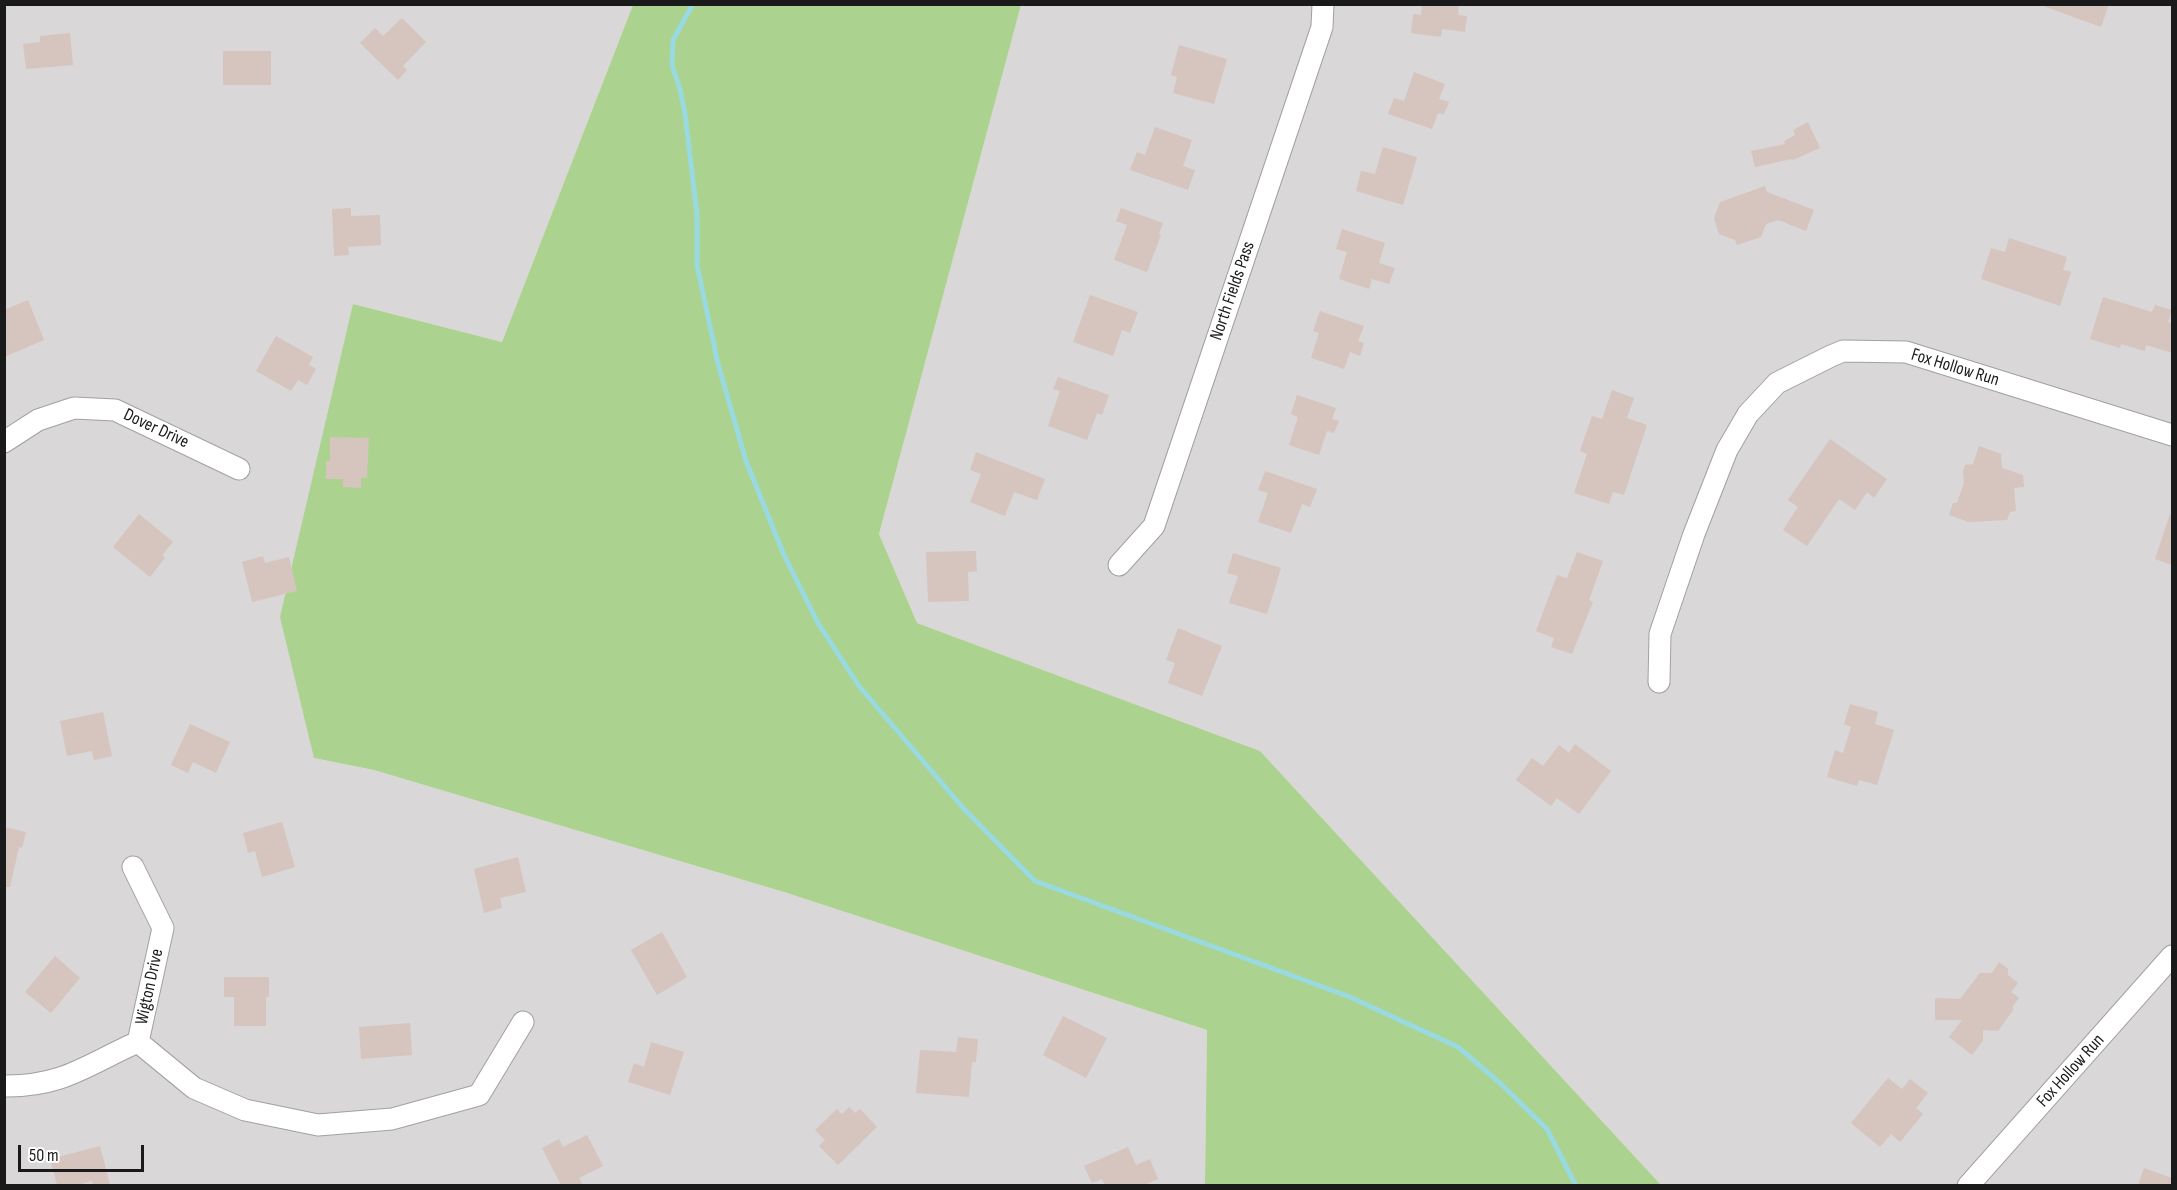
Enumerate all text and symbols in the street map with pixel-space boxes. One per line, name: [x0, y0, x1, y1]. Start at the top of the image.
street label: North Fields Pass: [1206, 239, 1260, 343]
street label: Fox Hollow Run: [1908, 344, 2002, 392]
street label: Dover Drive: [120, 404, 192, 454]
street label: Wigton Drive: [131, 947, 169, 1027]
street label: Fox Hollow Run: [2033, 1030, 2109, 1112]
scale bar: [21, 1133, 147, 1171]
text: 50 m: [29, 1145, 59, 1166]

